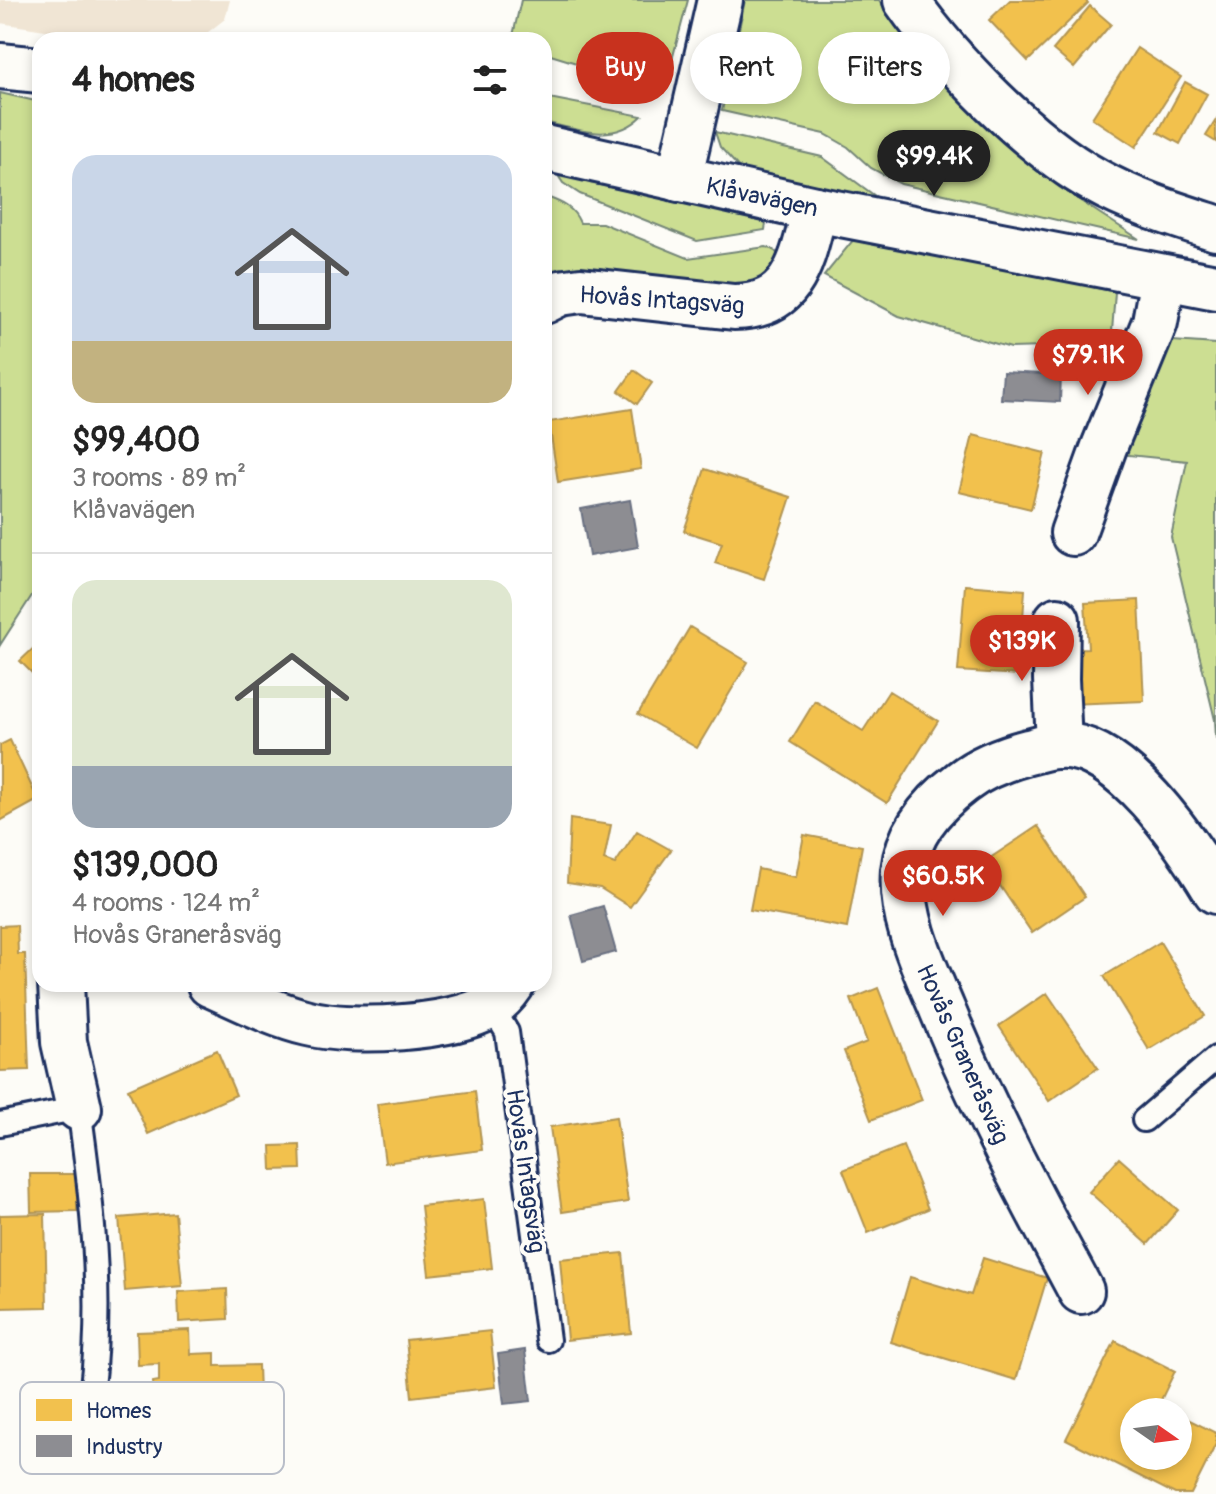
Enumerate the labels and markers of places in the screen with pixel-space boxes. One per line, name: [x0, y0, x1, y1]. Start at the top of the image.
pin: $99.4K: [869, 130, 999, 198]
pin: $79.1K: [1023, 329, 1153, 397]
pin: $139K: [966, 615, 1078, 683]
pin: $60.5K: [878, 850, 1008, 918]

